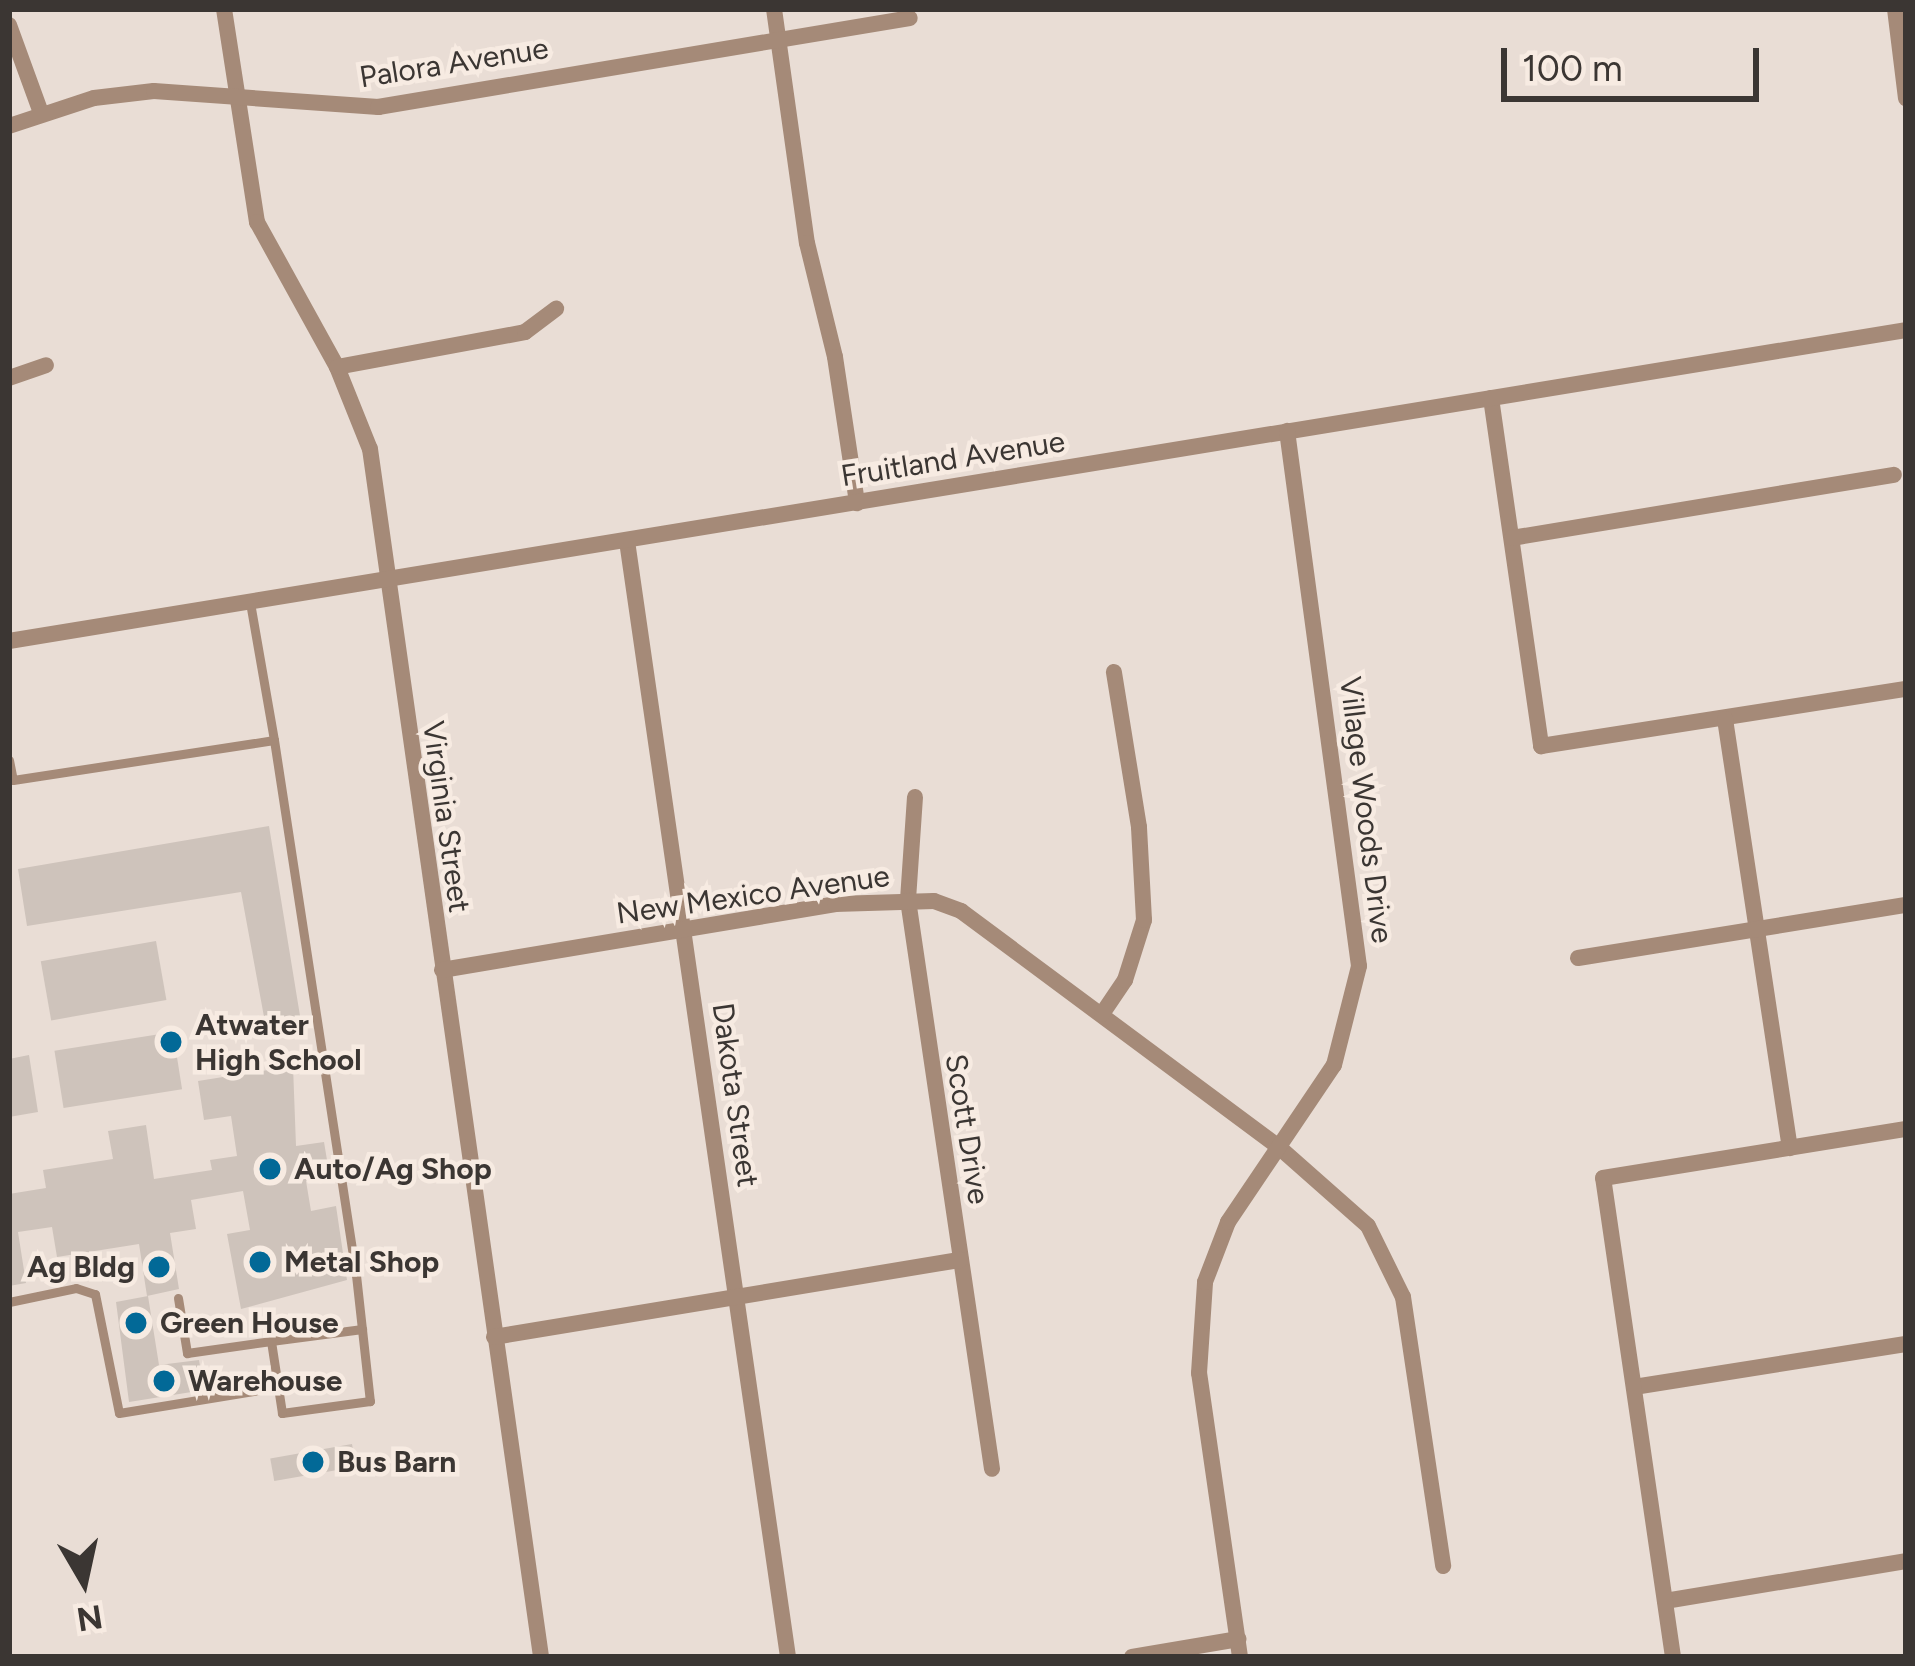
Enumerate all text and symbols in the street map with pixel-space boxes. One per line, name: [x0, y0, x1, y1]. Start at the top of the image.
scale bar: [1507, 24, 1765, 98]
street label: Palora Avenue: [357, 30, 551, 96]
text: 100 m: [1522, 47, 1623, 90]
street label: Fruitland Avenue: [838, 424, 1068, 494]
street label: Village Woods Drive: [1332, 675, 1400, 945]
street label: Virginia Street: [415, 719, 477, 915]
street label: New Mexico Avenue: [614, 858, 892, 932]
street label: Dakota Street: [704, 1001, 766, 1189]
place label: Atwater High School: [195, 1007, 362, 1078]
marker: Atwater High School: [158, 1029, 184, 1055]
street label: Scott Drive: [937, 1051, 997, 1207]
place label: Auto/Ag Shop: [294, 1151, 492, 1187]
marker: Auto/Ag Shop: [257, 1156, 283, 1182]
place label: Metal Shop: [284, 1244, 439, 1280]
place label: Ag Bldg: [27, 1249, 135, 1285]
marker: Metal Shop: [247, 1249, 273, 1275]
marker: Ag Bldg: [146, 1254, 172, 1280]
place label: Green House: [160, 1305, 339, 1341]
marker: Green House: [123, 1310, 149, 1336]
place label: Warehouse: [188, 1363, 342, 1399]
marker: Warehouse: [151, 1368, 177, 1394]
place label: Bus Barn: [337, 1444, 456, 1480]
marker: Bus Barn: [300, 1449, 326, 1475]
north arrow: [24, 1522, 144, 1642]
text: N: [74, 1597, 105, 1639]

